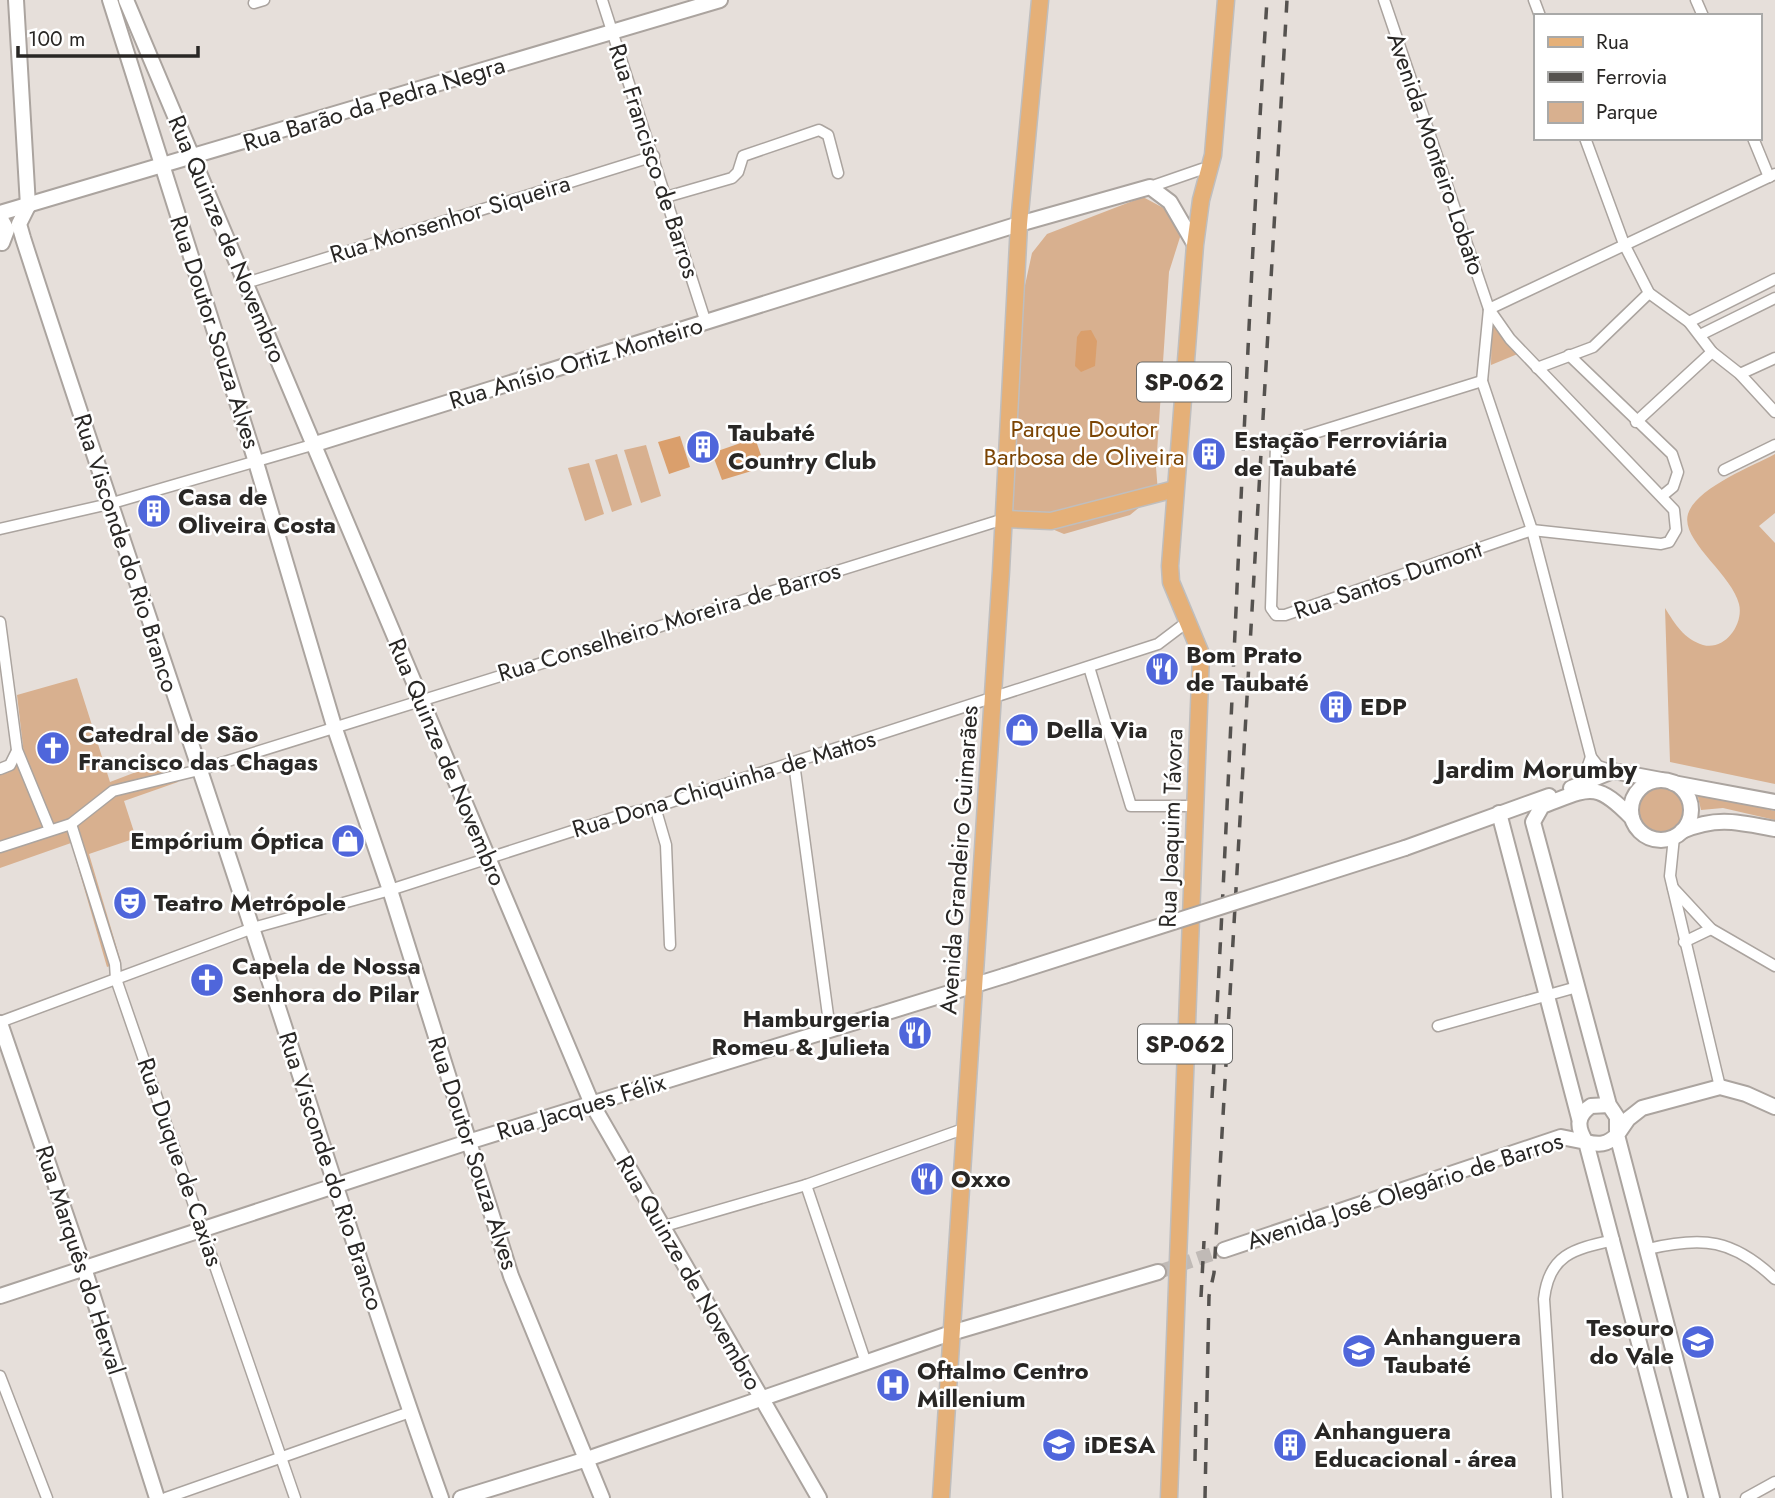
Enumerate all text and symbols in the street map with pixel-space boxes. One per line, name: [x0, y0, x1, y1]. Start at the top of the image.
scale bar: [18, 14, 198, 58]
legend: [1534, 14, 1761, 140]
text: 100 m: [28, 24, 85, 54]
text: Rua: [1596, 27, 1629, 57]
street label: Avenida Monteiro Lobato: [1379, 28, 1494, 280]
street label: Rua Francisco de Barros: [600, 39, 709, 283]
street label: Rua Barão da Pedra Negra: [239, 47, 509, 160]
text: Ferrovia: [1596, 62, 1667, 92]
text: Parque: [1596, 97, 1658, 127]
street label: Rua Quinze de Novembro: [159, 110, 296, 368]
street label: Rua Monsenhor Siqueira: [325, 165, 574, 272]
street label: Rua Doutor Souza Alves: [161, 211, 270, 453]
street label: Rua Anísio Ortiz Monteiro: [445, 307, 707, 418]
road number: SP-062: [1137, 362, 1231, 402]
street label: Rua Visconde do Rio Branco: [65, 409, 188, 697]
park label: Parque Doutor Barbosa de Oliveira: [984, 411, 1184, 474]
place label: Taubaté Country Club: [728, 415, 877, 478]
place label: Estação Ferroviária de Taubaté: [1234, 422, 1447, 485]
building icon: Taubaté Country Club: [684, 428, 722, 466]
building icon: Estação Ferroviária de Taubaté: [1190, 435, 1228, 473]
place label: Casa de Oliveira Costa: [178, 479, 336, 542]
building icon: Casa de Oliveira Costa: [135, 492, 173, 530]
street label: Rua Santos Dumont: [1289, 531, 1487, 628]
street label: Rua Conselheiro Moreira de Barros: [493, 553, 845, 690]
street label: Rua Quinze de Novembro: [379, 633, 516, 891]
place label: Bom Prato de Taubaté: [1186, 637, 1309, 700]
restaurant icon: Bom Prato de Taubaté: [1143, 650, 1181, 688]
building icon: EDP: [1317, 688, 1355, 726]
place label: EDP: [1360, 689, 1407, 724]
street label: Avenida Grandeiro Guimarães: [930, 704, 987, 1016]
shop icon: Della Via: [1003, 711, 1041, 749]
place label: Della Via: [1046, 712, 1148, 747]
place label: Catedral de São Francisco das Chagas: [78, 716, 318, 779]
street label: Rua Dona Chiquinha de Mattos: [568, 721, 880, 846]
street label: Rua Joaquim Távora: [1150, 728, 1191, 928]
church icon: Catedral de São Francisco das Chagas: [34, 729, 72, 767]
district label: Jardim Morumby: [1432, 750, 1638, 788]
shop icon: Empórium Óptica: [329, 822, 367, 860]
place label: Empórium Óptica: [130, 823, 324, 858]
theatre icon: Teatro Metrópole: [111, 884, 149, 922]
place label: Teatro Metrópole: [154, 885, 346, 920]
place label: Capela de Nossa Senhora do Pilar: [232, 948, 421, 1011]
church icon: Capela de Nossa Senhora do Pilar: [188, 961, 226, 999]
place label: Hamburgeria Romeu & Julieta: [711, 1001, 890, 1064]
restaurant icon: Hamburgeria Romeu & Julieta: [896, 1014, 934, 1052]
road number: SP-062: [1138, 1024, 1232, 1064]
street label: Rua Visconde do Rio Branco: [270, 1027, 393, 1315]
street label: Rua Doutor Souza Alves: [419, 1032, 528, 1274]
street label: Rua Duque de Caxias: [128, 1053, 233, 1271]
street label: Rua Jacques Félix: [492, 1064, 670, 1149]
street label: Avenida José Olegário de Barros: [1242, 1123, 1567, 1258]
street label: Rua Marquês do Herval: [27, 1141, 134, 1379]
street label: Rua Quinze de Novembro: [608, 1149, 771, 1397]
restaurant icon: Oxxo: [908, 1160, 946, 1198]
place label: Oxxo: [951, 1161, 1011, 1196]
place label: Tesouro do Vale: [1587, 1310, 1674, 1373]
place label: Anhanguera Taubaté: [1383, 1319, 1521, 1382]
school or university icon: Tesouro do Vale: [1679, 1323, 1717, 1361]
school or university icon: Anhanguera Taubaté: [1340, 1332, 1378, 1370]
place label: Oftalmo Centro Millenium: [917, 1353, 1089, 1416]
hospital icon: Oftalmo Centro Millenium: [874, 1366, 912, 1404]
place label: Anhanguera Educacional - área: [1313, 1413, 1517, 1476]
school or university icon: iDESA: [1040, 1426, 1078, 1464]
building icon: Anhanguera Educacional - área: [1271, 1426, 1309, 1464]
place label: iDESA: [1084, 1427, 1156, 1462]

